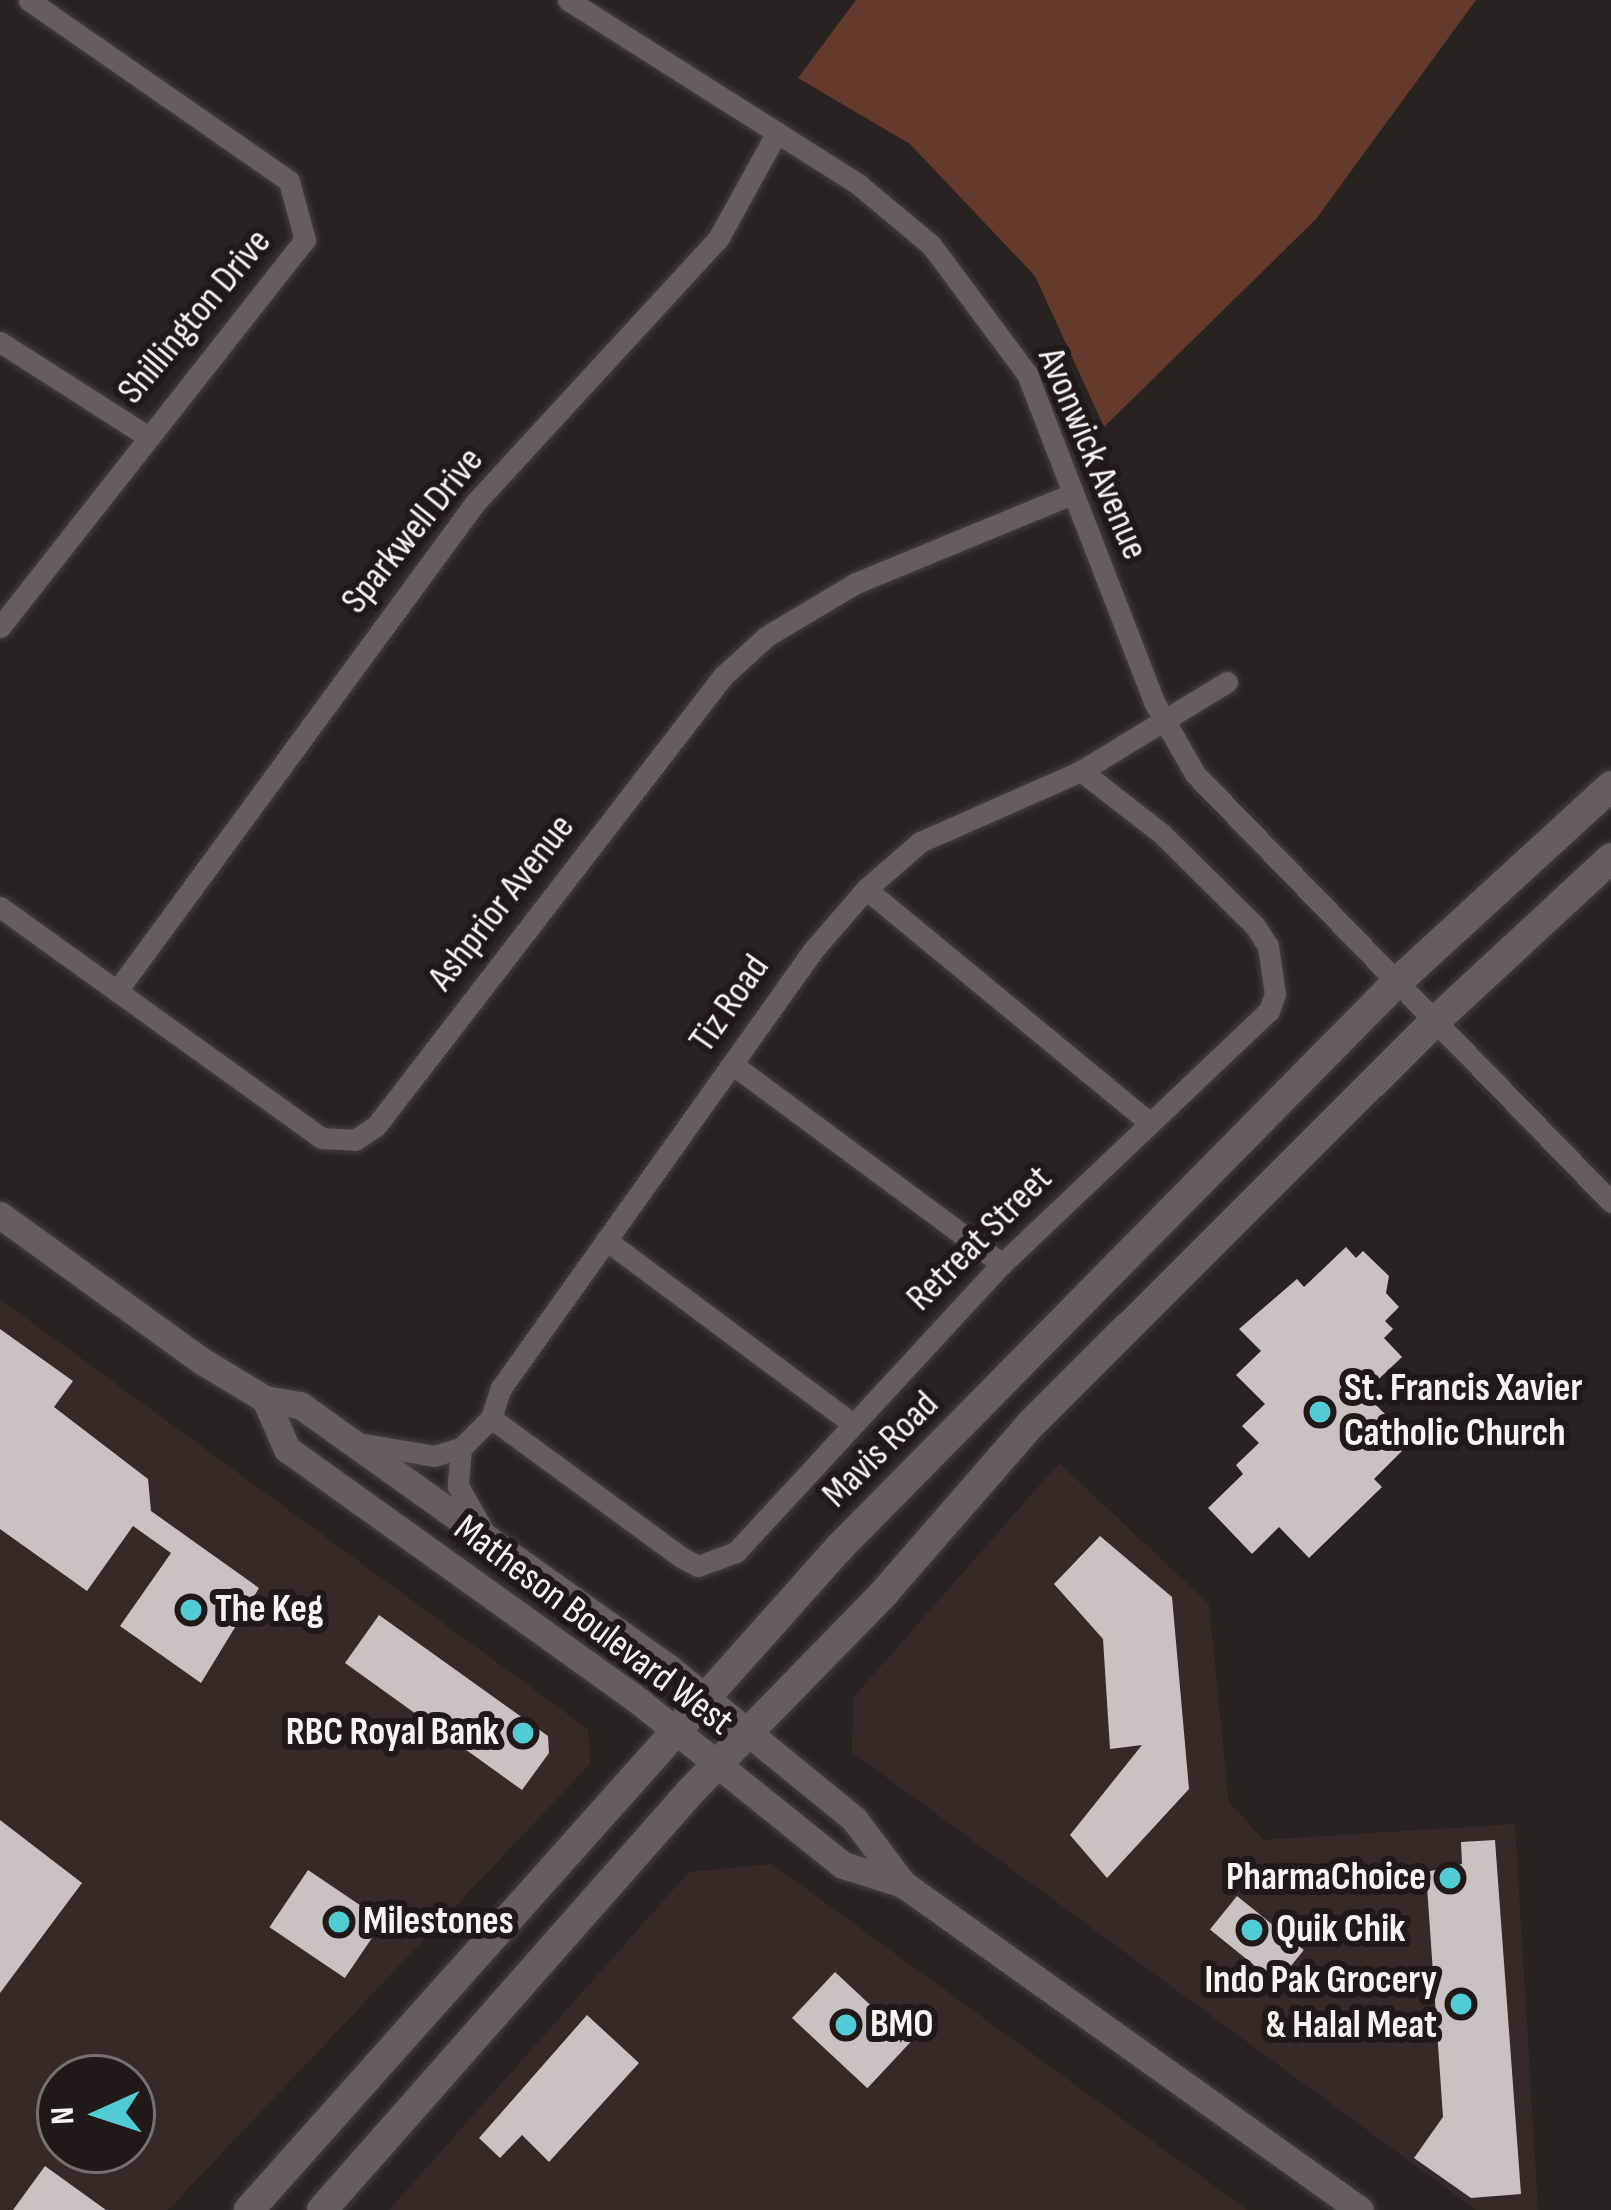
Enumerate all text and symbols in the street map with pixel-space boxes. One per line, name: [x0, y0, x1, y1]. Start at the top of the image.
street label: Shillington Drive: [108, 220, 282, 414]
street label: Avonwick Avenue: [1026, 341, 1158, 567]
street label: Sparkwell Drive: [332, 438, 494, 624]
street label: Ashprior Avenue: [419, 805, 585, 1001]
street label: Tiz Road: [680, 946, 780, 1062]
street label: Retreat Street: [897, 1156, 1063, 1322]
place label: St. Francis Xavier Catholic Church: [1344, 1367, 1583, 1458]
street label: Mavis Road: [813, 1382, 949, 1518]
marker: St. Francis Xavier Catholic Church: [1307, 1399, 1333, 1425]
street label: Matheson Boulevard West: [444, 1506, 742, 1746]
place label: The Keg: [215, 1587, 323, 1633]
marker: The Keg: [178, 1597, 204, 1623]
place label: RBC Royal Bank: [286, 1710, 499, 1756]
marker: RBC Royal Bank: [510, 1720, 536, 1746]
place label: PharmaChoice: [1226, 1855, 1426, 1901]
marker: PharmaChoice: [1437, 1865, 1463, 1891]
place label: Milestones: [363, 1899, 514, 1945]
place label: Quik Chik: [1276, 1907, 1406, 1953]
marker: Milestones: [326, 1909, 352, 1935]
marker: Quik Chik: [1239, 1917, 1265, 1943]
place label: Indo Pak Grocery & Halal Meat: [1204, 1959, 1437, 2050]
marker: Indo Pak Grocery & Halal Meat: [1448, 1991, 1474, 2017]
place label: BMO: [870, 2002, 933, 2048]
marker: BMO: [833, 2012, 859, 2038]
north arrow: [36, 2054, 156, 2174]
text: N: [43, 2106, 83, 2126]

